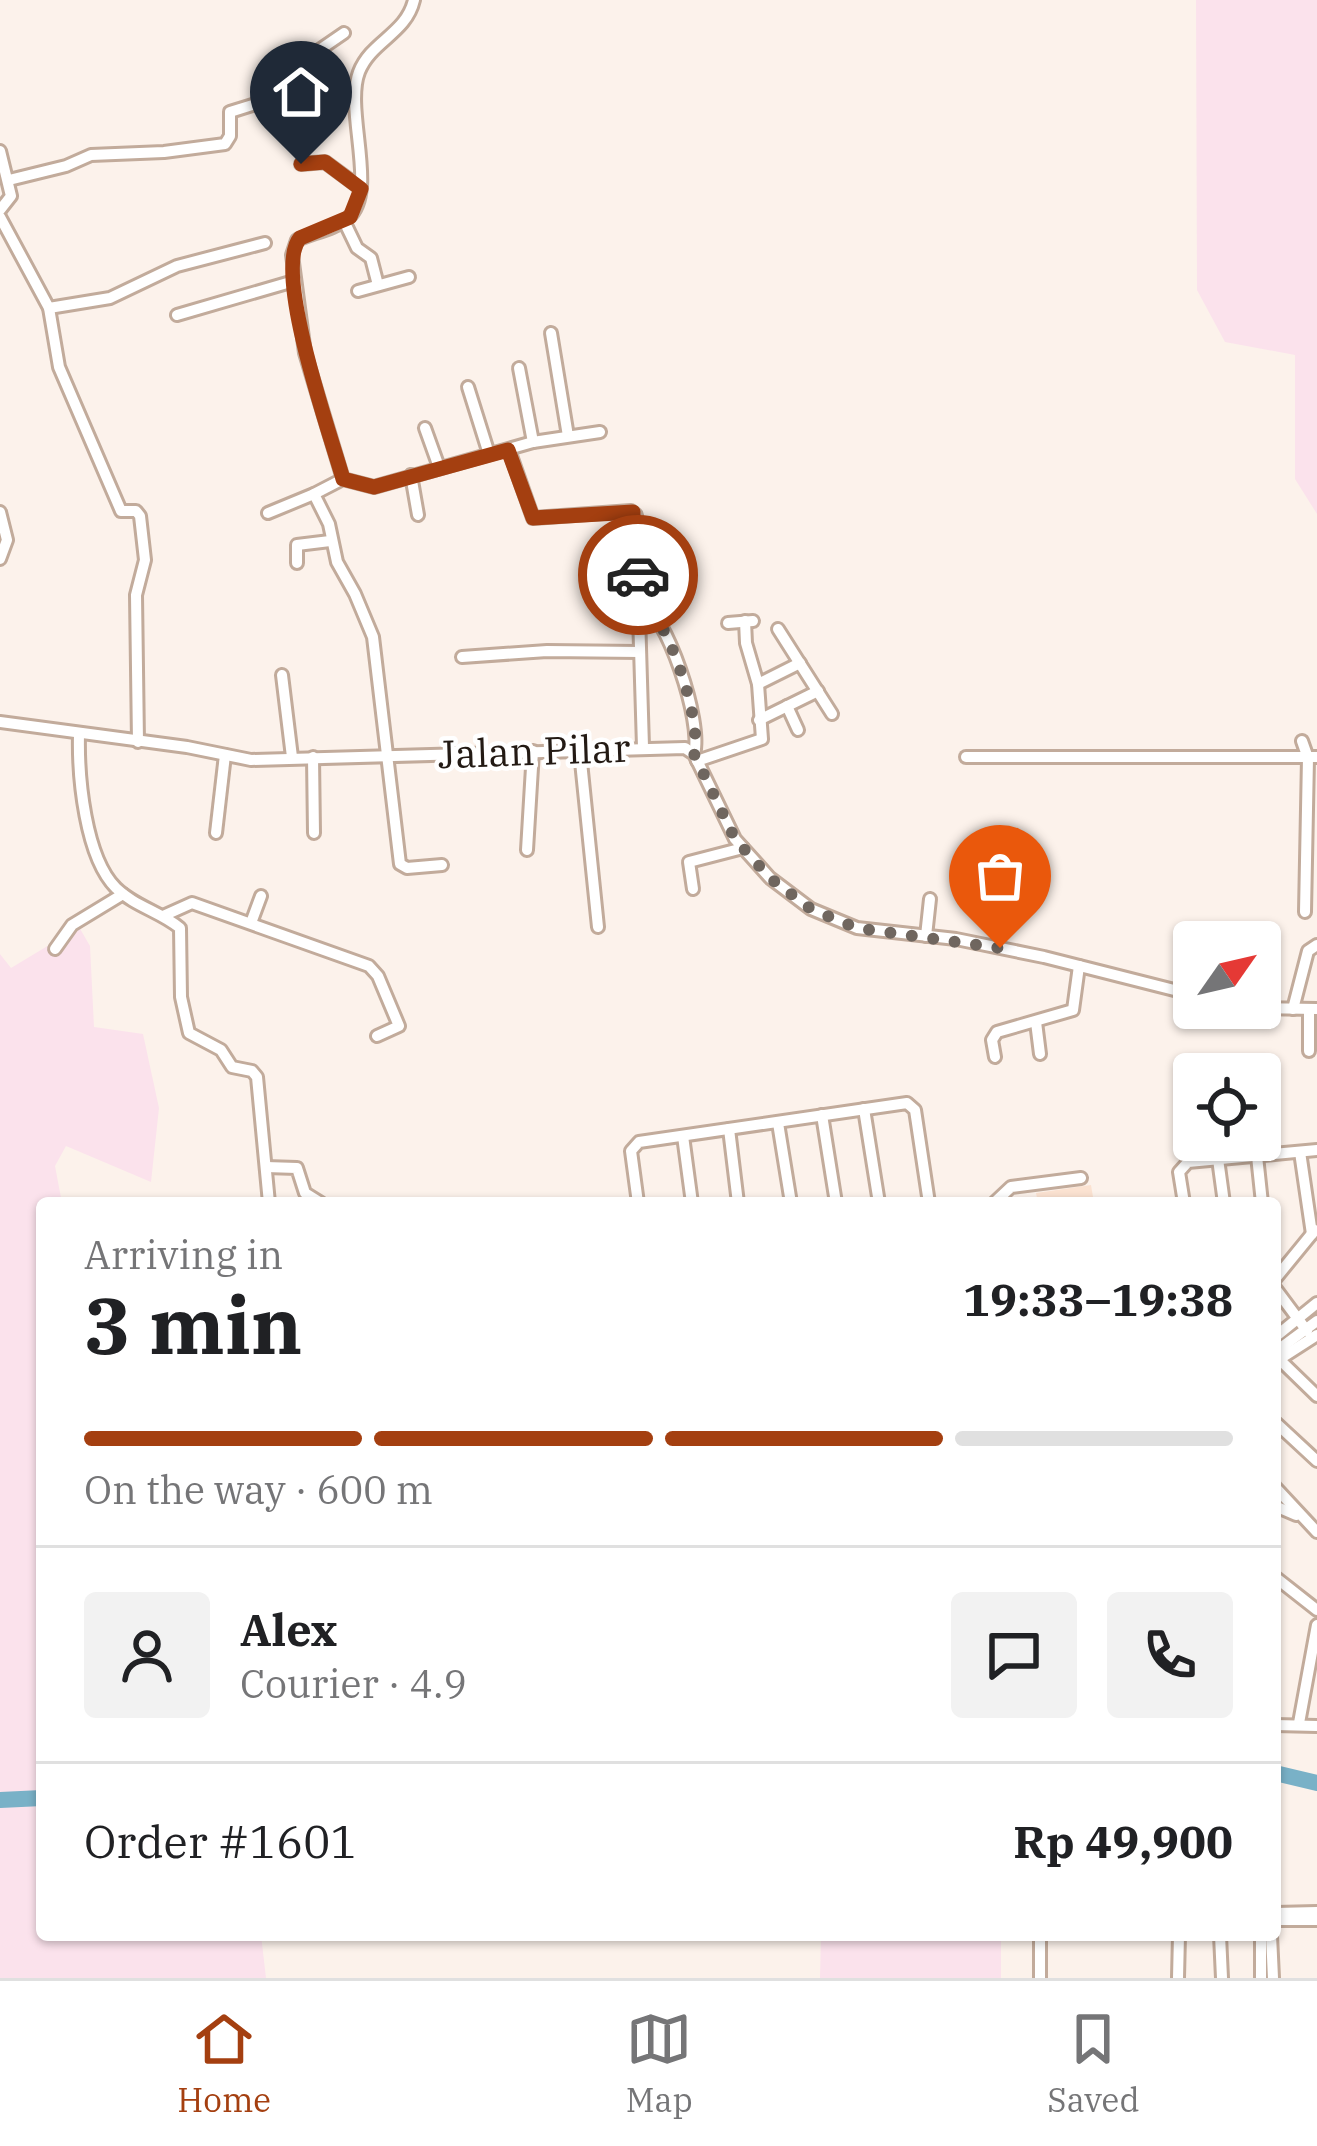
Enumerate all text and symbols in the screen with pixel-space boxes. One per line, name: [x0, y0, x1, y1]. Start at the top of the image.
pin: [250, 41, 352, 164]
icon: home: [268, 59, 334, 125]
courier: [578, 515, 698, 635]
icon: car: [605, 542, 671, 608]
street label: Jalan Pilar: [437, 722, 631, 779]
pin: [949, 825, 1051, 948]
icon: bag: [967, 843, 1033, 909]
north arrow: [1173, 921, 1281, 1029]
map controls: [1173, 921, 1281, 1161]
button: locate: [1173, 1053, 1281, 1161]
text: Arriving in: [84, 1229, 283, 1280]
text: 19:33–19:38: [963, 1270, 1233, 1328]
text: 3 min: [84, 1274, 302, 1375]
text: On the way · 600 m: [84, 1464, 433, 1515]
button: person: [84, 1592, 210, 1718]
button: chat: [951, 1592, 1077, 1718]
button: phone: [1107, 1592, 1233, 1718]
text: Alex: [240, 1600, 337, 1658]
text: Courier · 4.9: [240, 1658, 467, 1709]
text: Order #1601: [84, 1812, 357, 1870]
text: Rp 49,900: [1013, 1812, 1233, 1870]
tab: Home: [177, 2006, 271, 2121]
tab: Map: [626, 2006, 693, 2121]
tab: Saved: [1047, 2006, 1140, 2121]

